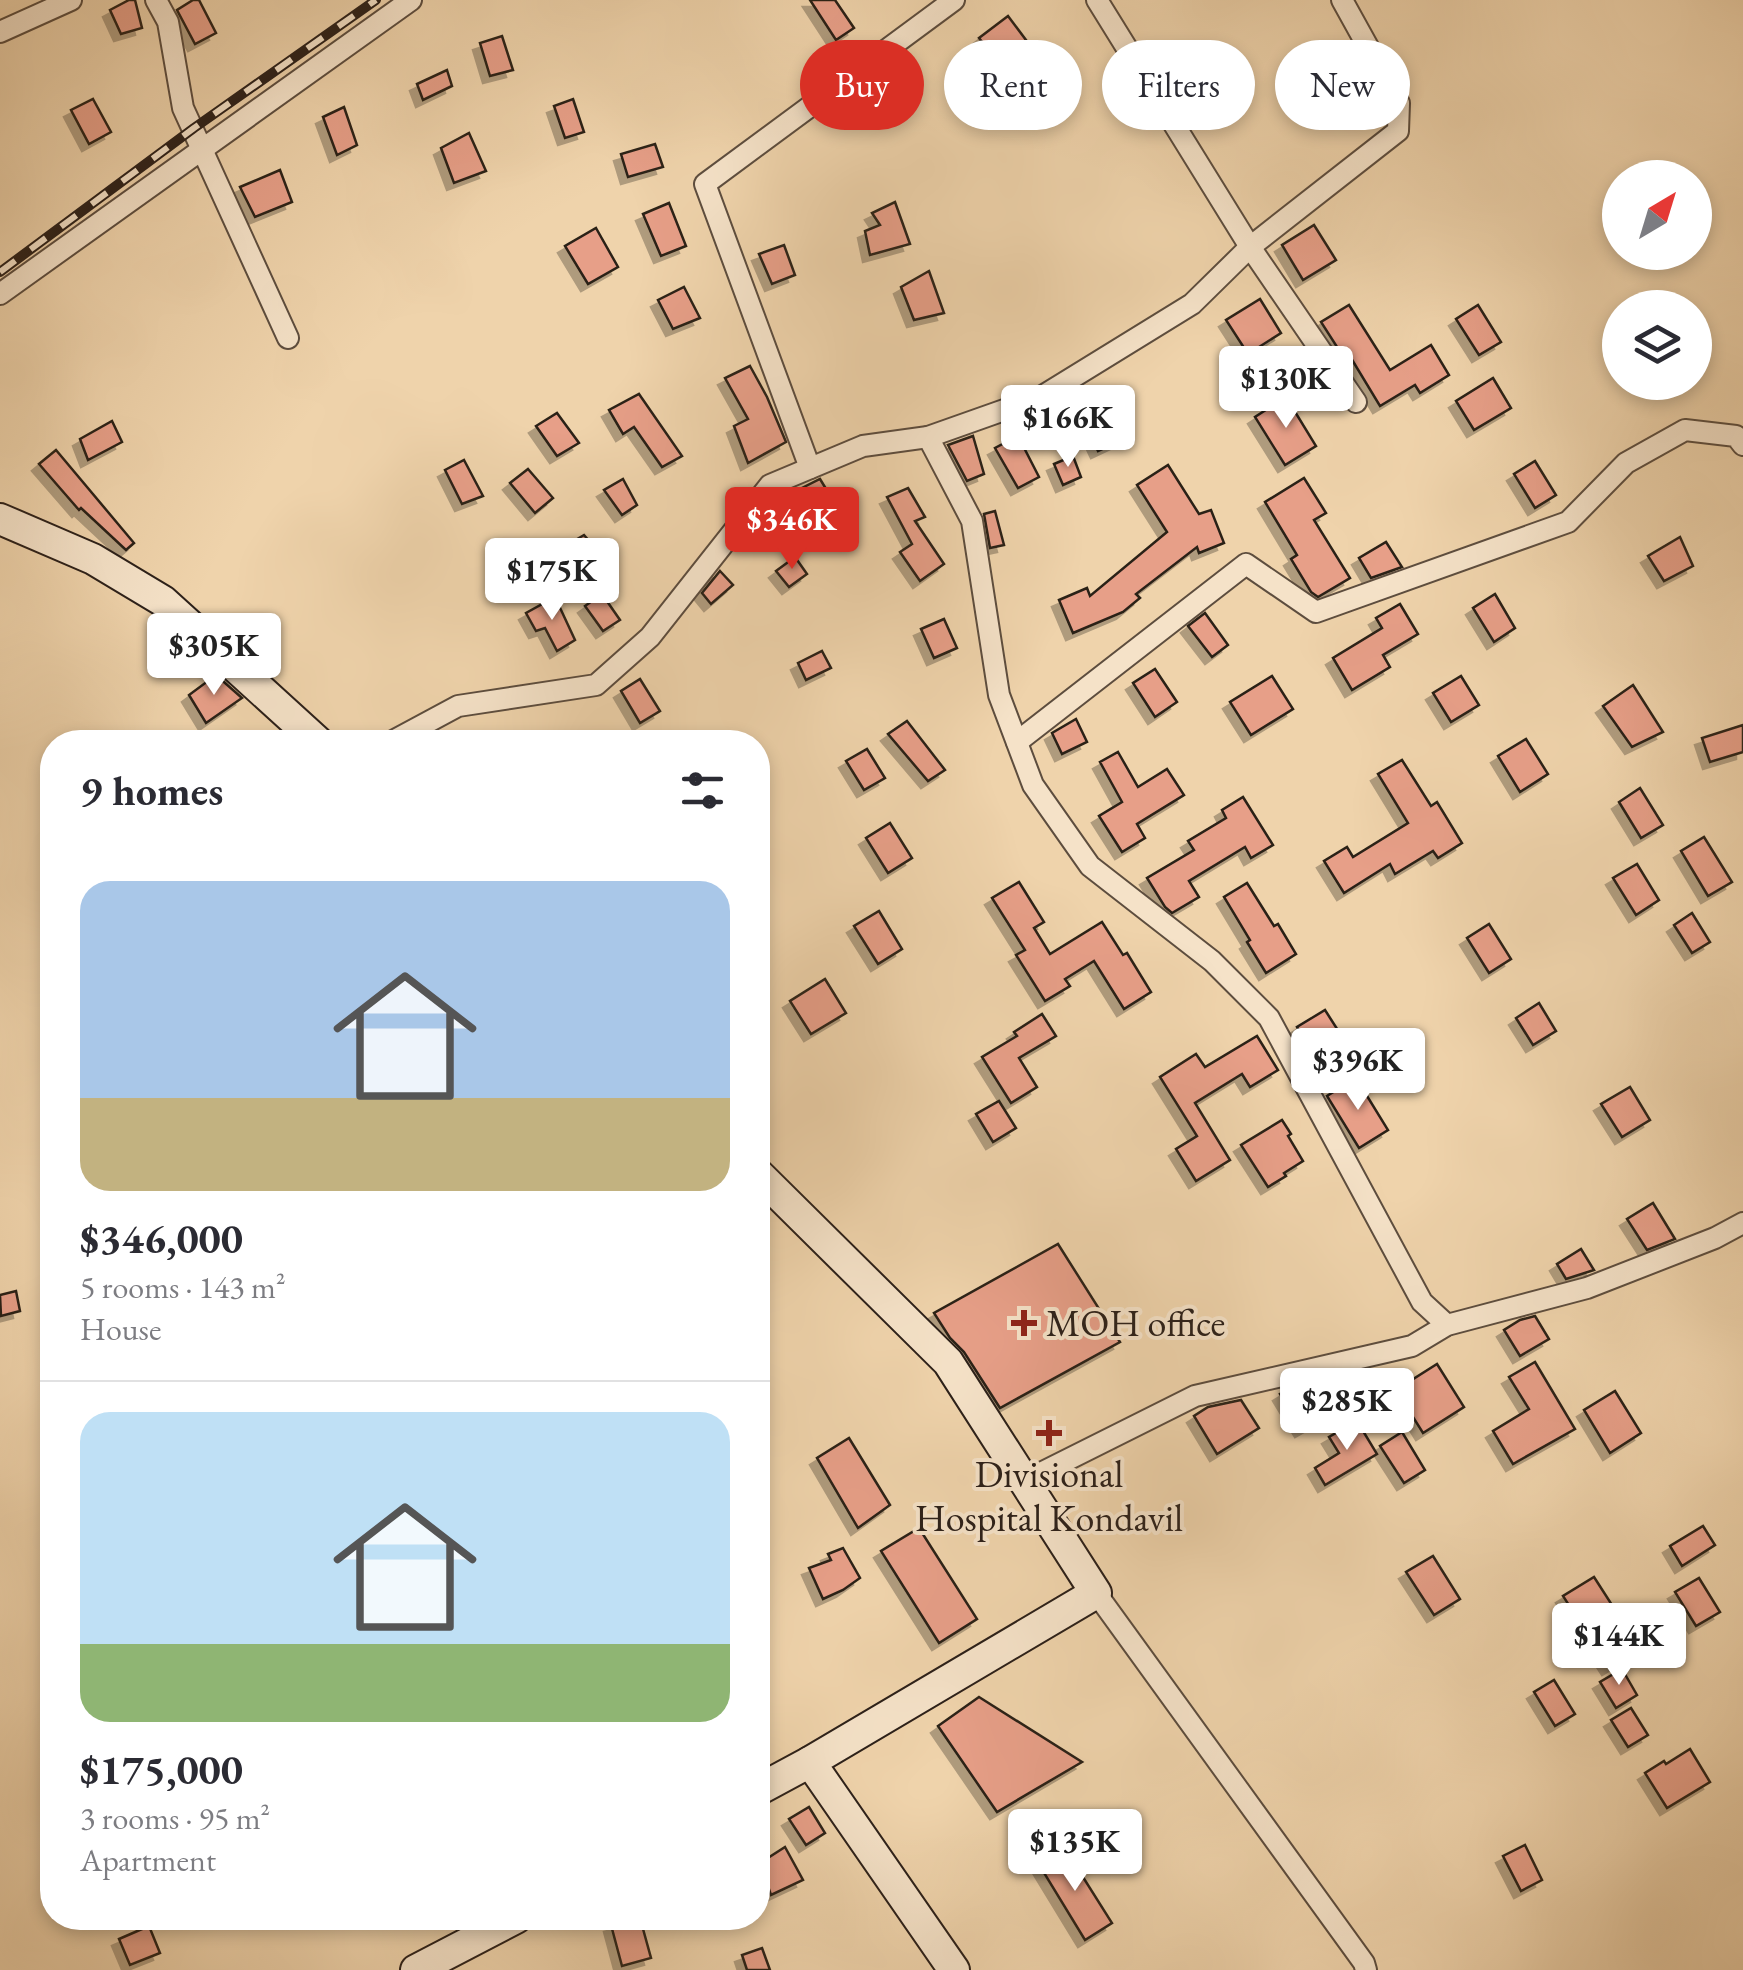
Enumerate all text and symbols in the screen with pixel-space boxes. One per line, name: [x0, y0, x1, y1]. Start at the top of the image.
chip: Buy: [800, 40, 924, 130]
chip: Rent: [944, 40, 1082, 130]
chip: Filters: [1102, 40, 1255, 130]
chip: New: [1275, 40, 1410, 130]
north arrow: [1602, 160, 1712, 270]
map controls: [1602, 160, 1712, 400]
button: layers: [1602, 290, 1712, 400]
pin: $130K: [1216, 346, 1356, 431]
text: $130K: [1241, 357, 1331, 399]
pin: $166K: [998, 385, 1138, 470]
text: $166K: [1023, 396, 1113, 438]
pin: $346K: [722, 487, 862, 572]
text: $346K: [747, 498, 837, 540]
pin: $175K: [482, 538, 622, 623]
text: $175K: [507, 549, 597, 591]
pin: $305K: [144, 613, 284, 698]
text: $305K: [169, 624, 259, 666]
text: 9 homes: [80, 763, 223, 818]
icon: filters: [675, 763, 730, 818]
icon: home: [315, 946, 495, 1126]
pin: $396K: [1288, 1028, 1428, 1113]
text: $396K: [1313, 1039, 1403, 1081]
text: $346,000: [80, 1211, 243, 1266]
text: 5 rooms · 143 m²: [80, 1266, 286, 1308]
place label: MOH office: [1046, 1298, 1225, 1347]
text: House: [80, 1308, 161, 1350]
marker: MOH office: [1011, 1310, 1037, 1336]
pin: $285K: [1277, 1368, 1417, 1453]
text: $285K: [1302, 1379, 1392, 1421]
marker: Divisional Hospital Kondavil: [1036, 1420, 1062, 1446]
place label: Divisional Hospital Kondavil: [915, 1449, 1183, 1542]
icon: home: [315, 1477, 495, 1657]
pin: $144K: [1549, 1603, 1689, 1688]
text: $144K: [1574, 1614, 1664, 1656]
text: $175,000: [80, 1742, 243, 1797]
text: 3 rooms · 95 m²: [80, 1797, 270, 1839]
pin: $135K: [1005, 1809, 1145, 1894]
text: $135K: [1030, 1820, 1120, 1862]
text: Apartment: [80, 1839, 216, 1881]

